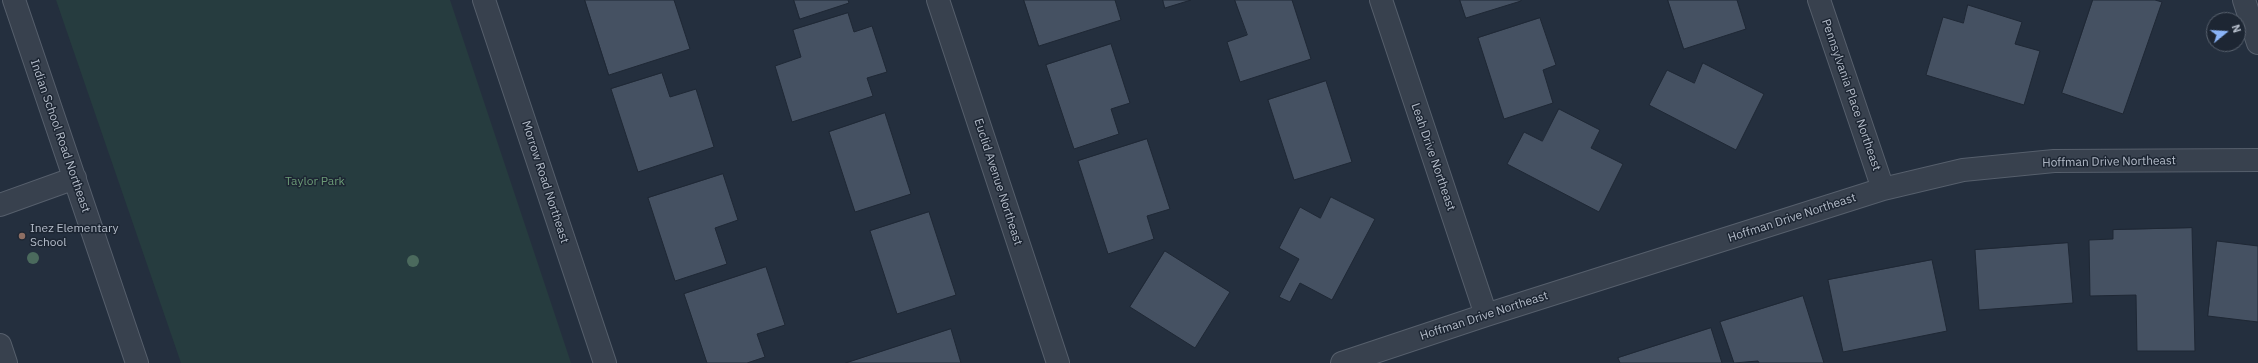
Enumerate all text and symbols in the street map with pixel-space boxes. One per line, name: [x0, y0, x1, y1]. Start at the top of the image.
north arrow: [2206, 12, 2246, 52]
street label: Pennsylvania Place Northeast: [1818, 17, 1884, 173]
text: N: [2229, 23, 2244, 35]
street label: Indian School Road Northeast: [27, 58, 93, 214]
street label: Leah Drive Northeast: [1408, 101, 1458, 213]
street label: Euclid Avenue Northeast: [971, 117, 1025, 247]
street label: Morrow Road Northeast: [518, 119, 572, 245]
street label: Hoffman Drive Northeast: [2042, 154, 2176, 170]
park label: Taylor Park: [285, 175, 345, 189]
street label: Hoffman Drive Northeast: [1726, 190, 1858, 246]
place label: Inez Elementary School: [30, 222, 118, 250]
marker: Inez Elementary School: [17, 231, 27, 241]
street label: Hoffman Drive Northeast: [1418, 288, 1550, 344]

